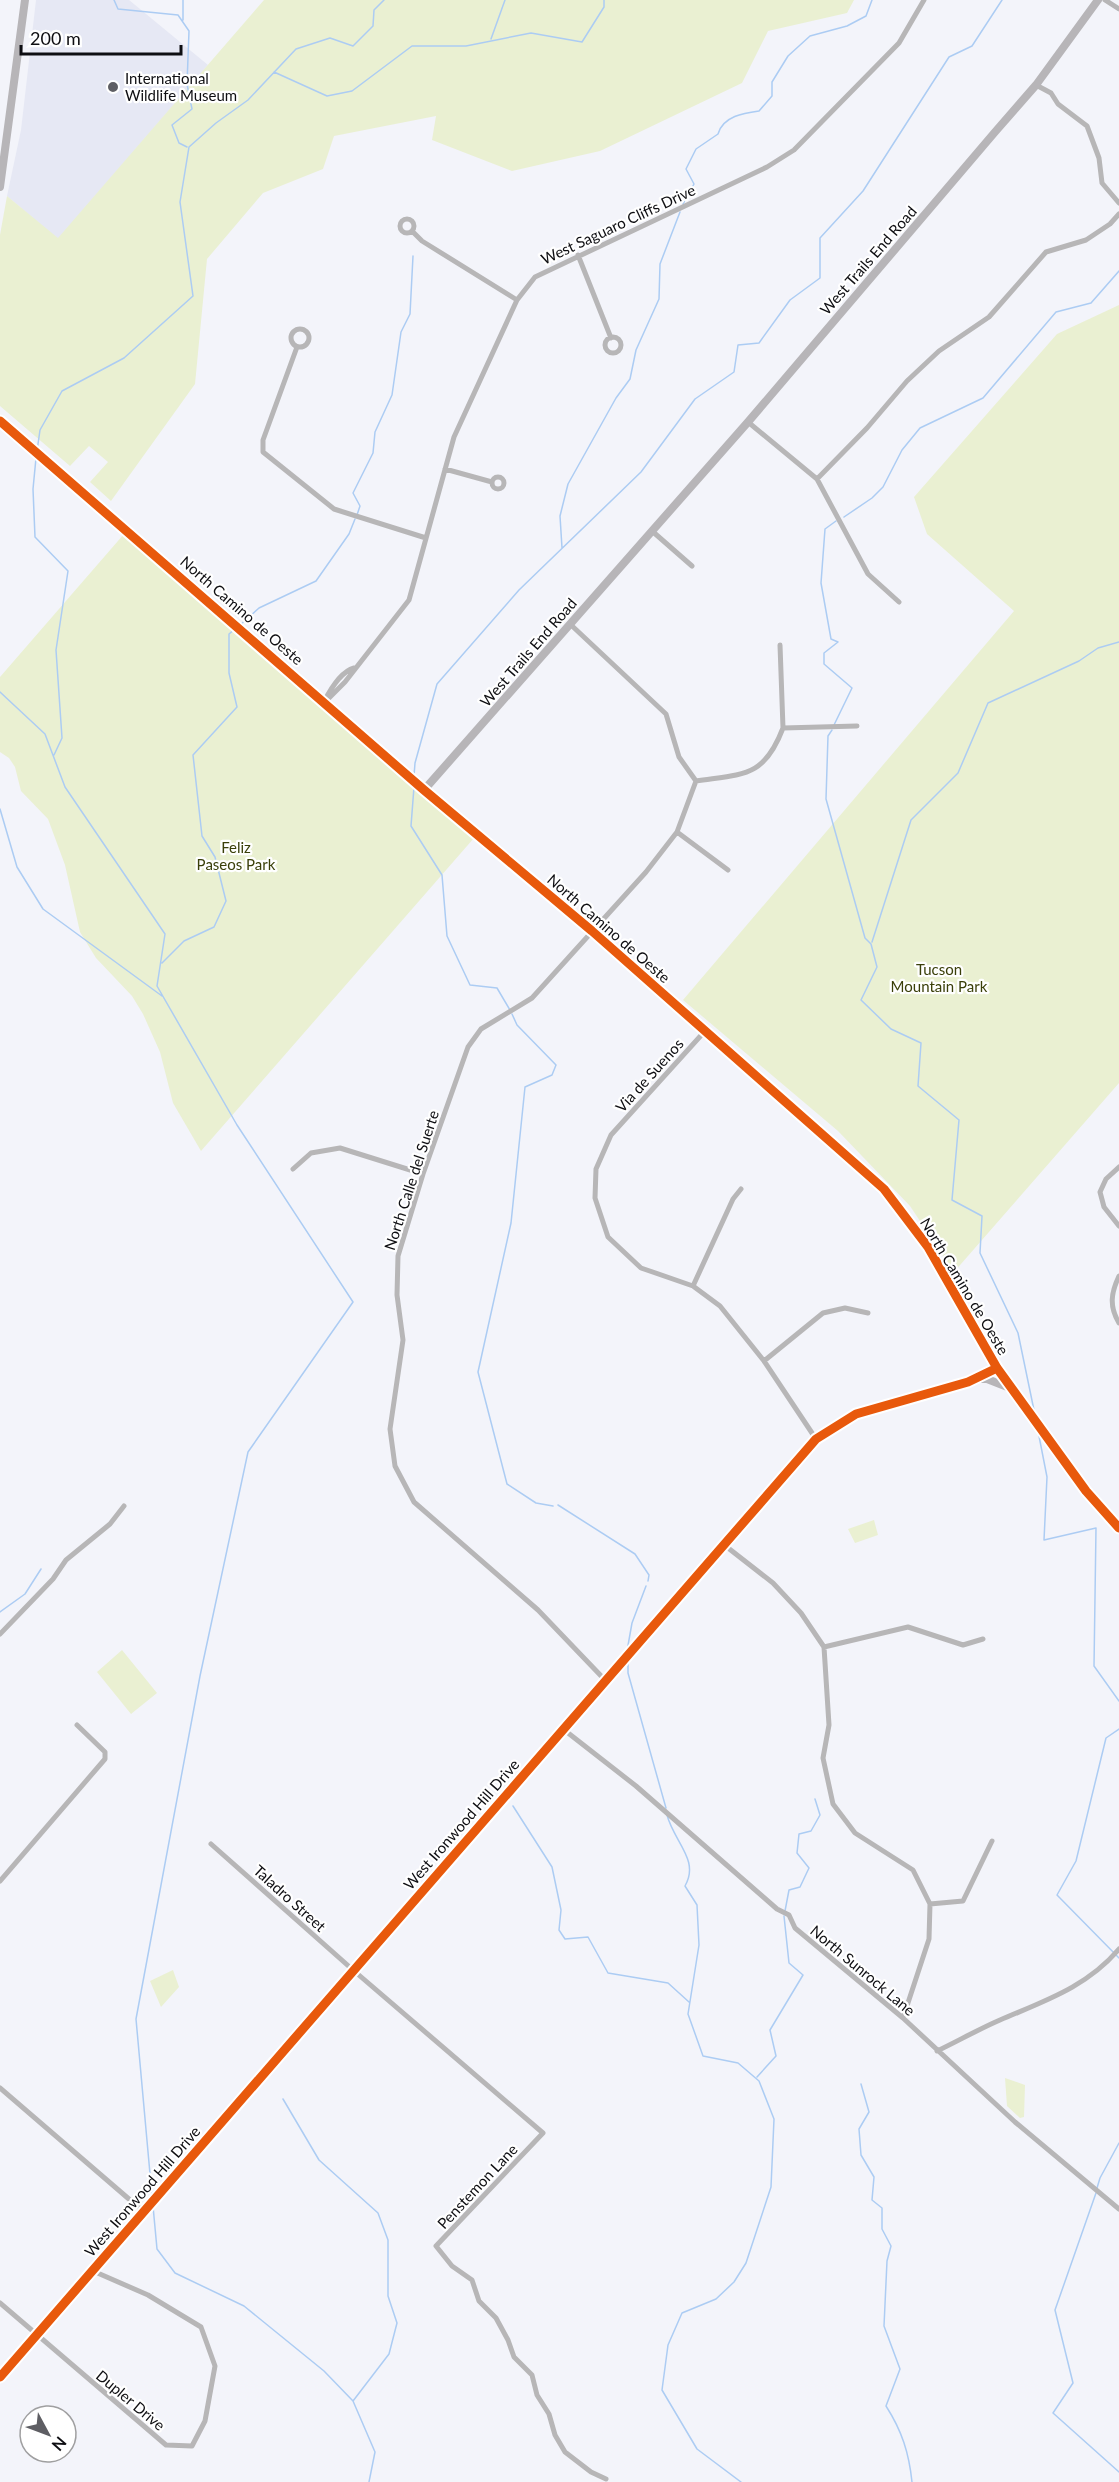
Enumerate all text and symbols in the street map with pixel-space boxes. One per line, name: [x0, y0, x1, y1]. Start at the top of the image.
scale bar: [21, 18, 182, 56]
text: 200 m: [30, 27, 81, 49]
place label: International Wildlife Museum: [125, 69, 237, 104]
marker: International Wildlife Museum: [106, 80, 120, 94]
street label: West Saguaro Cliffs Drive: [538, 180, 698, 268]
street label: West Trails End Road: [816, 202, 920, 318]
street label: North Camino de Oeste: [177, 552, 307, 668]
street label: West Trails End Road: [476, 594, 580, 710]
park label: Feliz Paseos Park: [197, 838, 276, 873]
street label: North Camino de Oeste: [544, 870, 674, 986]
park label: Tucson Mountain Park: [891, 960, 988, 995]
street label: Via de Suenos: [611, 1034, 687, 1116]
street label: North Calle del Suerte: [380, 1108, 442, 1252]
street label: North Camino de Oeste: [917, 1214, 1013, 1358]
street label: West Ironwood Hill Drive: [399, 1755, 523, 1893]
street label: Taladro Street: [250, 1861, 330, 1936]
street label: North Sunrock Lane: [807, 1921, 919, 2019]
street label: West Ironwood Hill Drive: [80, 2122, 204, 2260]
street label: Penstemon Lane: [433, 2140, 521, 2232]
street label: Dupler Drive: [93, 2366, 169, 2434]
north arrow: [18, 2404, 78, 2464]
text: N: [48, 2433, 71, 2455]

